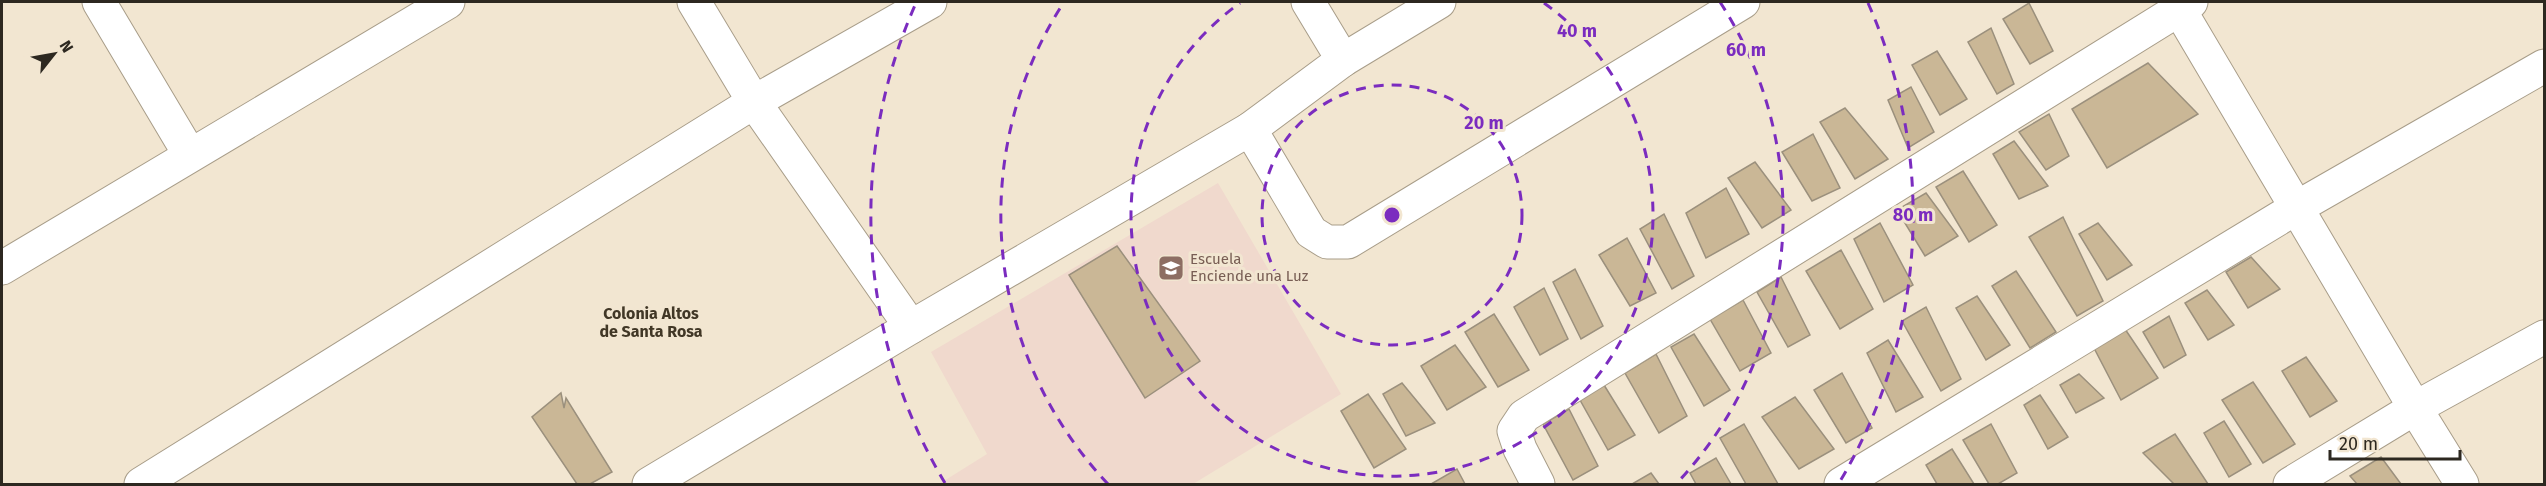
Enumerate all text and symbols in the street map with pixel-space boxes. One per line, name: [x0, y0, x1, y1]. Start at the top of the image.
text: 40 m: [1557, 20, 1597, 42]
north arrow: [24, 24, 84, 84]
text: N: [56, 37, 77, 56]
text: 60 m: [1726, 39, 1766, 61]
text: 20 m: [1464, 112, 1504, 134]
text: 80 m: [1893, 204, 1933, 226]
centre of rings: [1382, 205, 1402, 225]
place label: Escuela Enciende una Luz: [1190, 250, 1309, 285]
school or university icon: Escuela Enciende una Luz: [1156, 253, 1186, 283]
district label: Colonia Altos de Santa Rosa: [599, 304, 703, 341]
scale bar: [2330, 423, 2460, 461]
text: 20 m: [2339, 433, 2378, 455]

